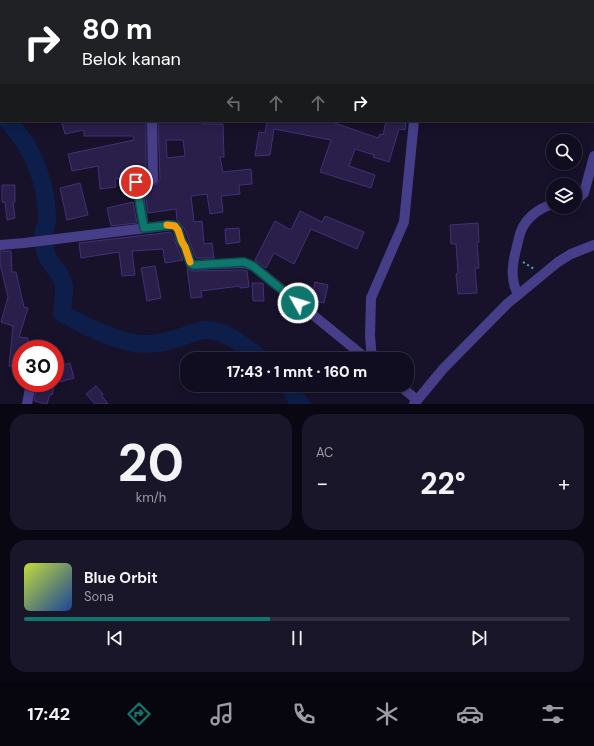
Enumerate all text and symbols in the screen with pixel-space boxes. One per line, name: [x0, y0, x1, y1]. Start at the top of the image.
text: 80 m: [82, 11, 152, 48]
icon: right: [16, 16, 68, 68]
text: Belok kanan: [82, 47, 181, 71]
icon: left: [223, 92, 245, 114]
icon: ahead: [265, 92, 287, 114]
icon: ahead: [307, 92, 329, 114]
icon: right: [349, 92, 371, 114]
map controls: [546, 134, 582, 214]
button: search: [546, 134, 582, 170]
pin: [119, 165, 153, 199]
icon: arrive: [125, 171, 147, 193]
button: layers: [546, 178, 582, 214]
position arrow: [277, 282, 319, 324]
speed limit sign: 30: [12, 340, 64, 392]
text: 17:43 · 1 mnt · 160 m: [227, 362, 367, 382]
text: 20: [118, 429, 184, 497]
text: AC: [316, 444, 333, 461]
text: 22°: [420, 464, 466, 503]
text: −: [316, 469, 328, 498]
text: +: [558, 469, 570, 498]
text: km/h: [136, 489, 166, 506]
text: Blue Orbit: [84, 568, 158, 588]
text: Sona: [84, 588, 114, 605]
icon: previous: [104, 627, 126, 649]
icon: pause: [286, 627, 308, 649]
icon: next: [468, 627, 490, 649]
icon: directions: [125, 700, 153, 728]
icon: music: [208, 700, 236, 728]
icon: phone: [290, 700, 318, 728]
icon: climate: [373, 700, 401, 728]
icon: car: [456, 700, 484, 728]
icon: filters: [539, 700, 567, 728]
text: 17:42: [27, 702, 70, 726]

